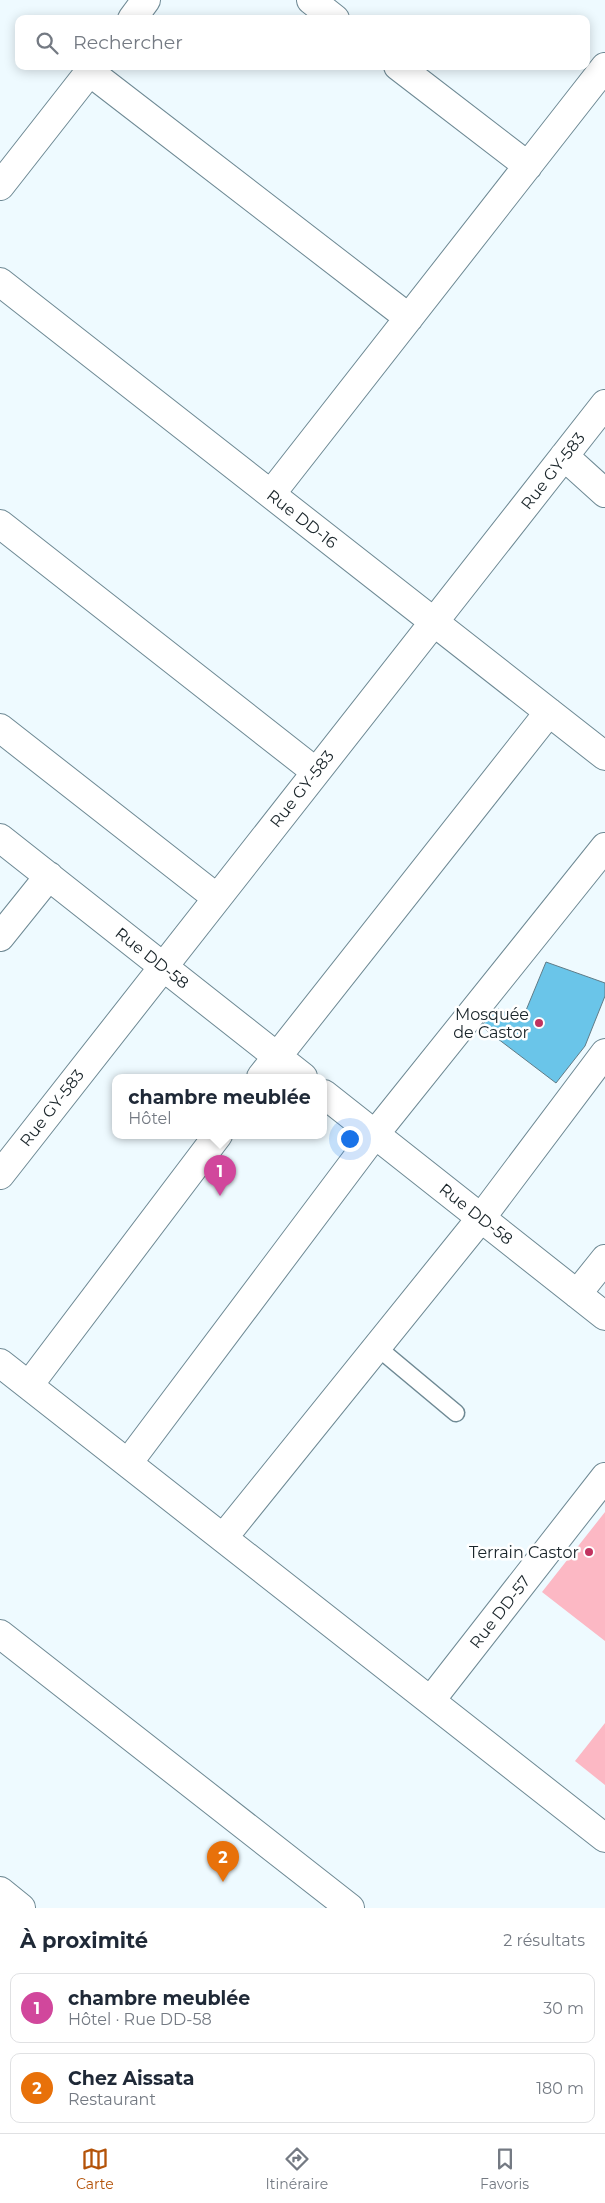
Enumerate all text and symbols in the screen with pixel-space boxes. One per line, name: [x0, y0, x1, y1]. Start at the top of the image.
search box: [15, 15, 590, 70]
icon: search: [33, 29, 61, 57]
text: Rechercher: [73, 31, 183, 54]
street label: Rue GY-583: [517, 429, 589, 513]
street label: Rue DD-16: [263, 486, 341, 553]
street label: Rue GY-583: [266, 747, 338, 831]
street label: Rue DD-58: [111, 923, 193, 993]
place label: Mosquée de Castor: [453, 1005, 529, 1042]
marker: Mosquée de Castor: [533, 1017, 545, 1029]
street label: Rue GY-583: [16, 1066, 88, 1150]
popup: [112, 1074, 327, 1139]
text: chambre meublée: [128, 1086, 311, 1109]
text: Hôtel: [128, 1109, 172, 1128]
your location: [337, 1126, 363, 1152]
pin: 1: [204, 1155, 236, 1196]
street label: Rue DD-58: [435, 1179, 517, 1249]
place label: Terrain Castor: [469, 1543, 579, 1562]
marker: Terrain Castor: [583, 1546, 595, 1558]
street label: Rue DD-57: [466, 1572, 534, 1652]
pin: 2: [207, 1841, 239, 1882]
text: À proximité: [20, 1928, 148, 1953]
text: 2 résultats: [503, 1931, 585, 1950]
text: chambre meublée: [68, 1987, 250, 2010]
text: 1: [34, 1999, 40, 2018]
text: 30 m: [543, 1999, 584, 2018]
text: Hôtel · Rue DD-58: [68, 2010, 212, 2029]
text: Chez Aissata: [68, 2067, 194, 2090]
text: 2: [32, 2079, 42, 2098]
text: 180 m: [536, 2079, 584, 2098]
text: Restaurant: [68, 2090, 156, 2109]
tab: Carte: [76, 2145, 114, 2193]
tab: Itinéraire: [266, 2145, 328, 2193]
tab: Favoris: [480, 2145, 529, 2193]

